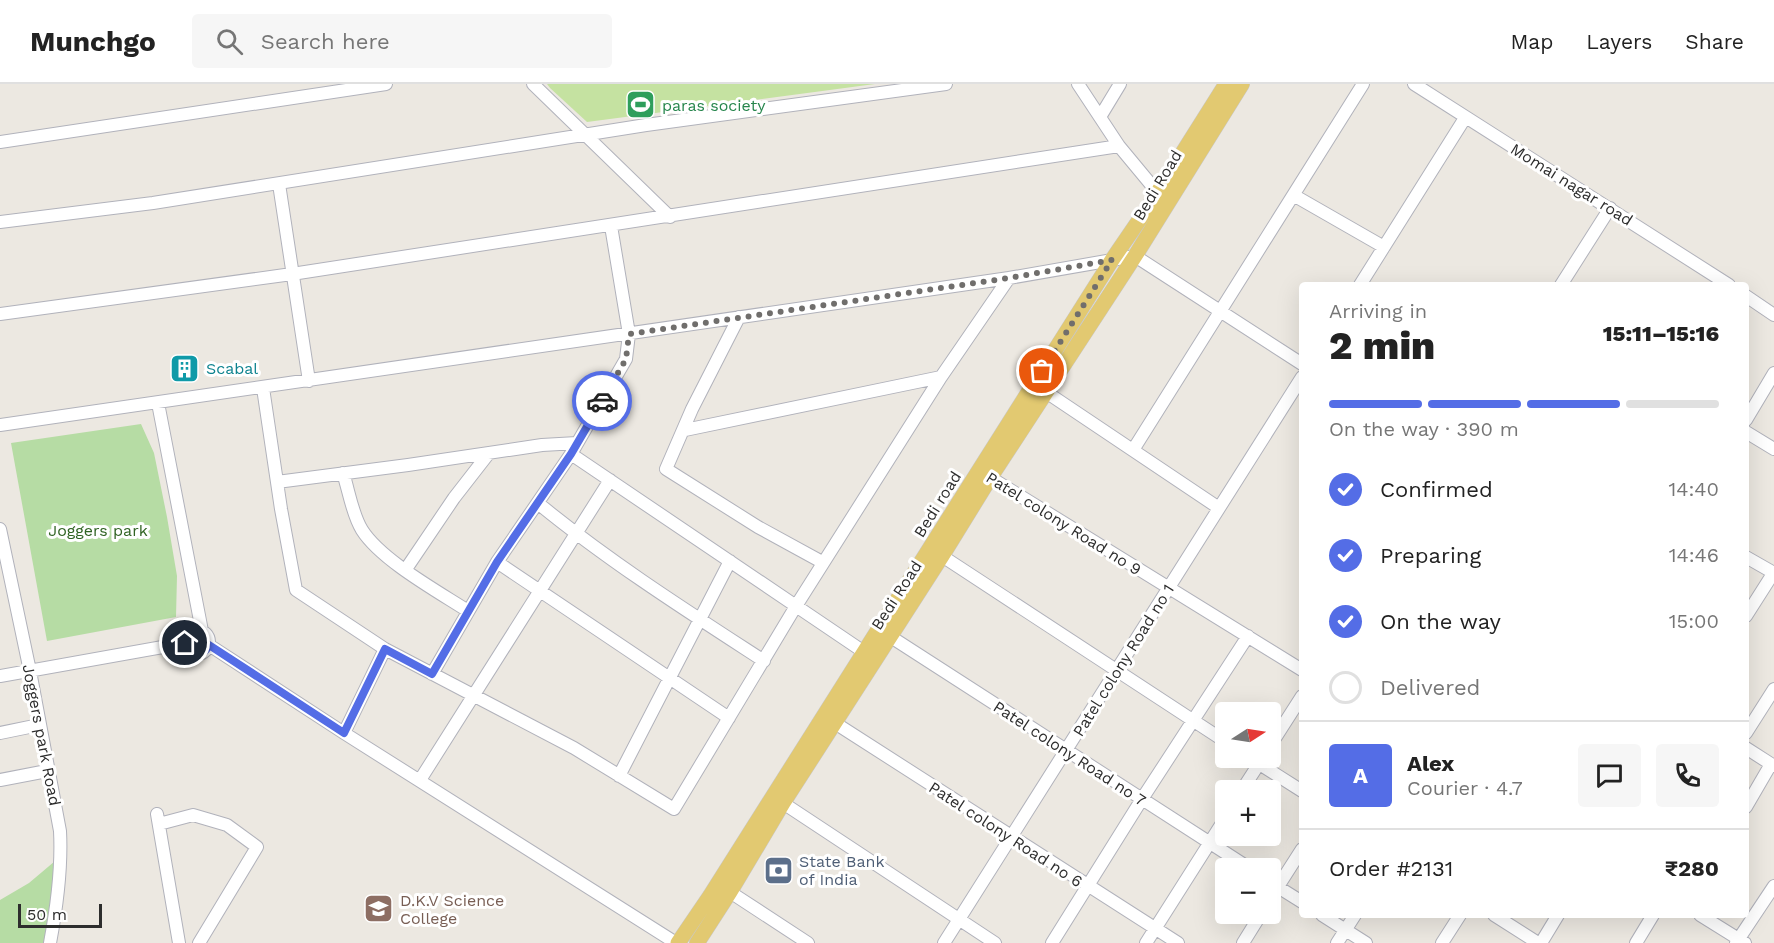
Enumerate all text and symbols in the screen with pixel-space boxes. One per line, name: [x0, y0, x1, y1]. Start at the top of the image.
search box: [192, 14, 612, 68]
text: Munchgo: [30, 25, 156, 58]
icon: search: [213, 25, 246, 58]
text: Search here: [261, 29, 390, 54]
text: Map: [1510, 29, 1553, 54]
text: Layers: [1586, 29, 1652, 54]
text: Share: [1685, 29, 1744, 54]
sports icon: paras society: [625, 89, 657, 121]
place label: paras society: [662, 96, 766, 115]
street label: Momai nagar road: [1507, 139, 1636, 230]
street label: Bedi Road: [1129, 147, 1186, 224]
text: Arriving in: [1329, 299, 1427, 323]
text: 15:11–15:16: [1603, 321, 1719, 346]
text: 2 min: [1329, 323, 1435, 368]
pin: [1016, 345, 1067, 396]
building icon: Scabal: [169, 352, 201, 384]
icon: bag: [1025, 354, 1058, 387]
place label: Scabal: [206, 359, 258, 378]
courier: [572, 371, 632, 431]
icon: car: [586, 385, 619, 418]
text: On the way · 390 m: [1329, 417, 1519, 441]
street label: Bedi road: [910, 468, 965, 541]
street label: Patel colony Road no 9: [983, 468, 1145, 579]
icon: check: [1329, 473, 1362, 506]
text: Confirmed: [1380, 477, 1493, 502]
text: 14:40: [1668, 477, 1719, 501]
park label: Joggers park: [48, 521, 148, 540]
icon: check: [1329, 539, 1362, 572]
text: Preparing: [1380, 543, 1481, 568]
text: 14:46: [1669, 543, 1719, 567]
street label: Bedi Road: [867, 557, 926, 633]
street label: Patel colony Road no 1: [1069, 581, 1178, 740]
icon: check: [1329, 605, 1362, 638]
text: On the way: [1380, 609, 1501, 634]
text: 15:00: [1669, 609, 1719, 633]
pin: [159, 617, 210, 668]
icon: home: [168, 626, 201, 659]
street label: Joggers park Road: [18, 663, 65, 807]
text: Delivered: [1380, 675, 1480, 700]
street label: Patel colony Road no 7: [990, 697, 1150, 810]
north arrow: [1215, 702, 1281, 768]
map controls: [1215, 702, 1281, 924]
button: chat: [1578, 744, 1641, 807]
button: phone: [1656, 744, 1719, 807]
text: Alex: [1407, 751, 1454, 776]
text: A: [1353, 763, 1368, 788]
text: Courier · 4.7: [1407, 776, 1523, 800]
street label: Patel colony Road no 6: [925, 778, 1086, 891]
button: +: [1215, 780, 1281, 846]
place label: State Bank of India: [799, 852, 885, 889]
bank icon: State Bank of India: [762, 854, 794, 886]
text: Order #2131: [1329, 856, 1453, 881]
text: ₹280: [1665, 856, 1719, 881]
button: −: [1215, 858, 1281, 924]
place label: D.K.V Science College: [400, 891, 504, 928]
school or university icon: D.K.V Science College: [363, 893, 395, 925]
scale bar: [18, 901, 102, 928]
text: 50 m: [27, 905, 67, 924]

